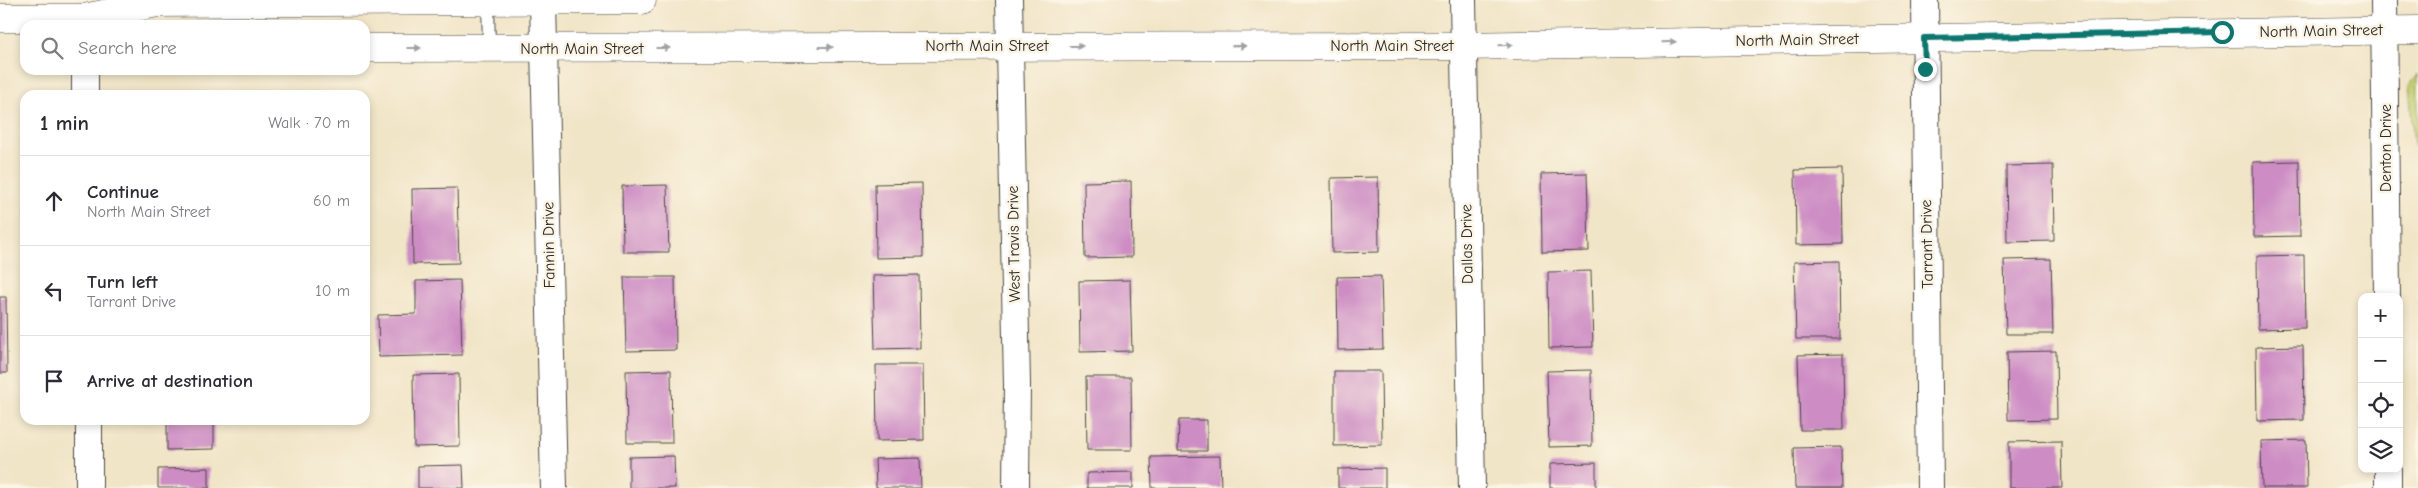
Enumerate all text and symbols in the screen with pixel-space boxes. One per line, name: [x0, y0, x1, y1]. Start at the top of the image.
search box: [20, 20, 370, 75]
route start: [2211, 21, 2234, 44]
street label: North Main Street: [2259, 21, 2383, 41]
street label: North Main Street: [1735, 30, 1859, 50]
icon: search: [38, 34, 66, 62]
text: Search here: [78, 37, 177, 59]
street label: North Main Street: [925, 37, 1049, 55]
street label: North Main Street: [1330, 37, 1454, 55]
one-way arrow: [1661, 38, 1677, 46]
street label: North Main Street: [520, 40, 644, 58]
one-way arrow: [1499, 41, 1515, 49]
one-way arrow: [1069, 42, 1085, 50]
one-way arrow: [1231, 42, 1247, 50]
one-way arrow: [818, 43, 834, 51]
one-way arrow: [406, 44, 422, 52]
one-way arrow: [655, 44, 671, 52]
route end: [1914, 58, 1937, 81]
street label: Denton Drive: [2377, 104, 2395, 192]
text: 1 min: [40, 111, 89, 135]
text: Walk · 70 m: [268, 114, 350, 132]
text: Continue: [87, 181, 159, 203]
street label: West Travis Drive: [1004, 185, 1024, 303]
icon: ahead: [40, 187, 68, 215]
text: 60 m: [313, 192, 350, 210]
street label: Tarrant Drive: [1917, 199, 1937, 289]
street label: Fannin Drive: [539, 202, 559, 288]
text: North Main Street: [87, 203, 210, 221]
street label: Dallas Drive: [1457, 204, 1477, 284]
text: Turn left: [87, 271, 158, 293]
icon: left: [40, 277, 68, 305]
text: 10 m: [315, 282, 350, 300]
text: Tarrant Drive: [87, 293, 176, 311]
map controls: [2358, 293, 2403, 473]
button: +: [2358, 293, 2403, 338]
button: −: [2358, 338, 2403, 383]
icon: arrive: [40, 367, 68, 395]
text: Arrive at destination: [87, 370, 253, 392]
button: locate: [2358, 383, 2403, 428]
button: layers: [2358, 428, 2403, 473]

